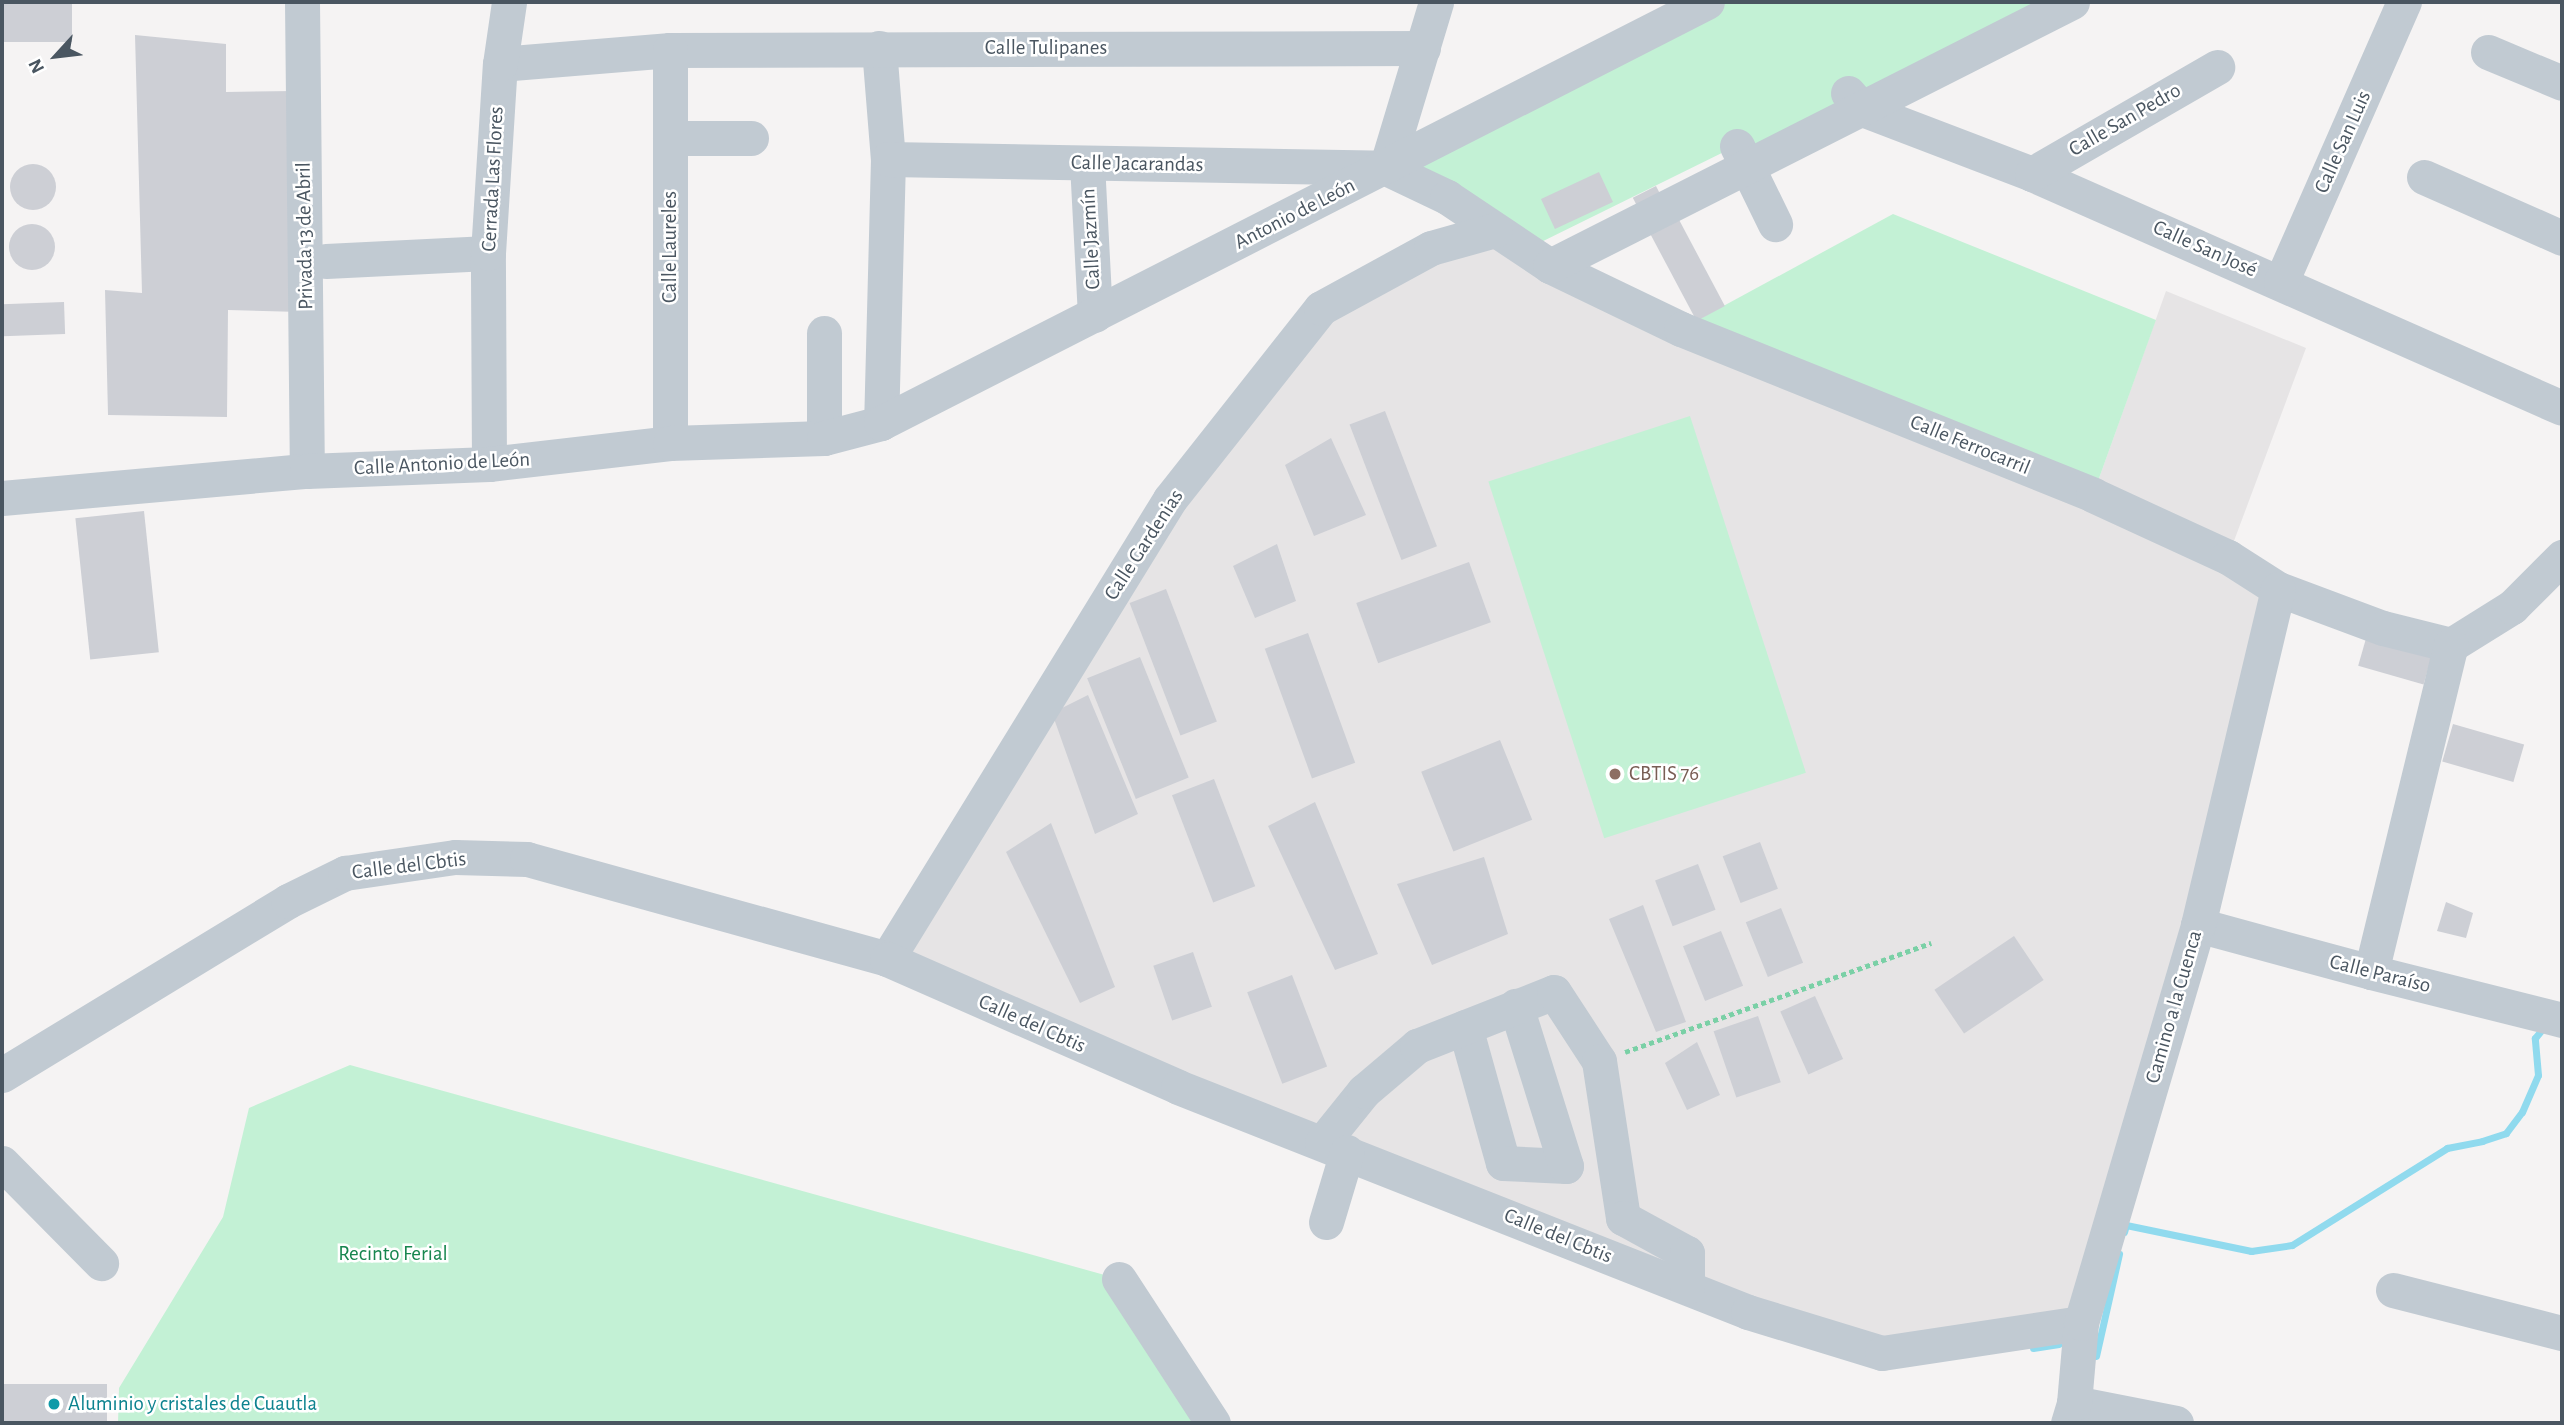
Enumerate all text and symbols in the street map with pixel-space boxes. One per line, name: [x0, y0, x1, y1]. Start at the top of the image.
north arrow: [21, 21, 91, 91]
street label: Calle Tulipanes: [985, 35, 1107, 61]
text: N: [25, 56, 48, 76]
street label: Calle San Pedro: [2065, 78, 2185, 162]
street label: Calle San Luis: [2309, 87, 2377, 197]
street label: Cerrada Las Flores: [477, 106, 509, 252]
street label: Calle Jacarandas: [1071, 150, 1203, 178]
street label: Privada 13 de Abril: [291, 162, 319, 310]
street label: Antonio de León: [1230, 173, 1360, 255]
street label: Calle Jazmín: [1076, 188, 1106, 290]
street label: Calle Laureles: [657, 191, 683, 303]
street label: Calle San José: [2149, 215, 2261, 283]
street label: Calle Ferrocarril: [1906, 409, 2034, 481]
street label: Calle Antonio de León: [353, 447, 531, 481]
street label: Calle Gardenias: [1099, 485, 1189, 605]
place label: CBTIS 76: [1629, 761, 1699, 787]
marker: CBTIS 76: [1607, 766, 1623, 782]
street label: Calle del Cbtis: [351, 847, 467, 885]
street label: Camino a la Cuenca: [2140, 928, 2208, 1086]
street label: Calle Paraíso: [2327, 949, 2433, 999]
street label: Calle del Cbtis: [975, 989, 1089, 1059]
street label: Calle del Cbtis: [1500, 1203, 1616, 1269]
park label: Recinto Ferial: [338, 1241, 448, 1267]
place label: Aluminio y cristales de Cuautla: [68, 1391, 317, 1417]
marker: Aluminio y cristales de Cuautla: [46, 1396, 62, 1412]

